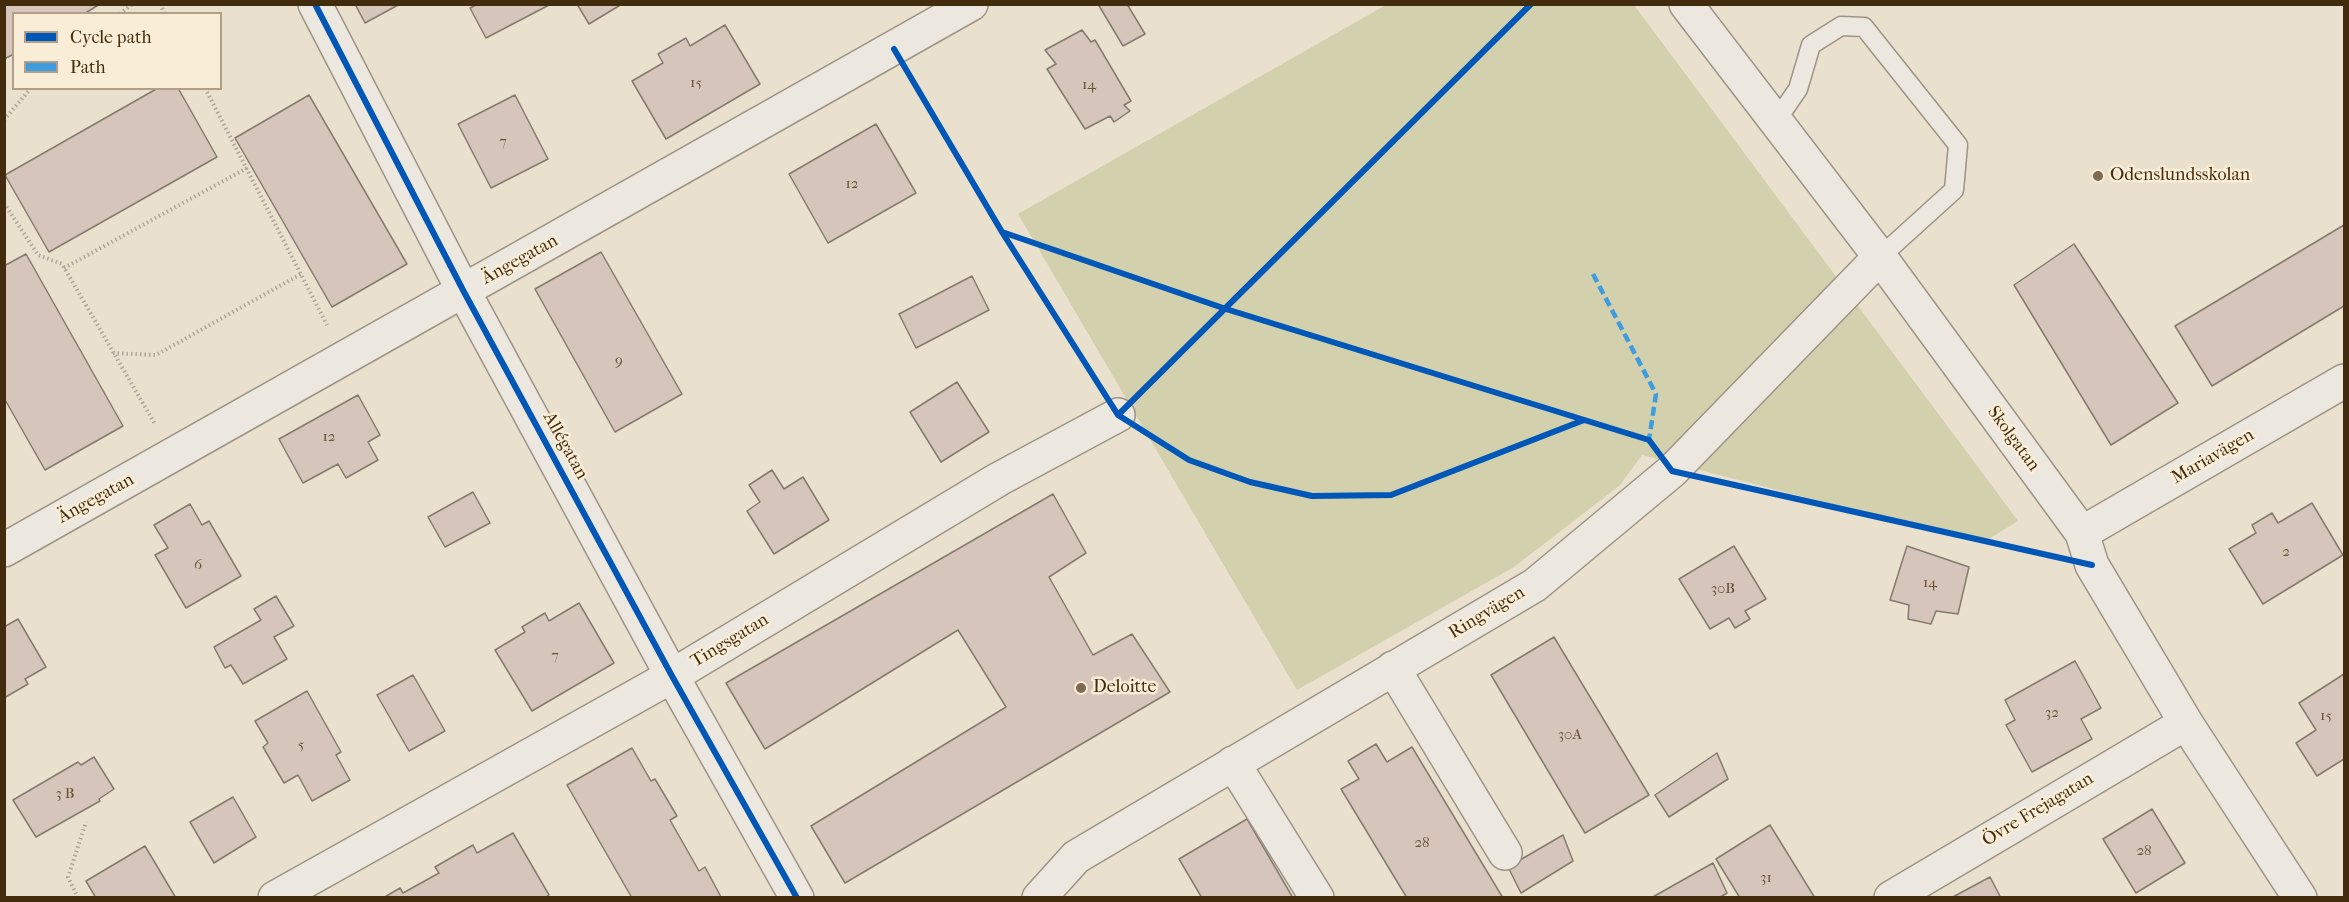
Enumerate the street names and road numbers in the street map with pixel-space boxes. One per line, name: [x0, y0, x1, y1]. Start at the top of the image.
street label: Ängegatan: [478, 230, 562, 290]
street label: Skolgatan: [1982, 402, 2044, 476]
street label: Allégatan: [538, 409, 592, 483]
street label: Mariavägen: [2168, 425, 2258, 489]
street label: Ängegatan: [54, 469, 138, 529]
street label: Ringvägen: [1445, 582, 1529, 644]
street label: Tingsgatan: [687, 609, 773, 673]
street label: Övre Frejagatan: [1979, 768, 2097, 852]

